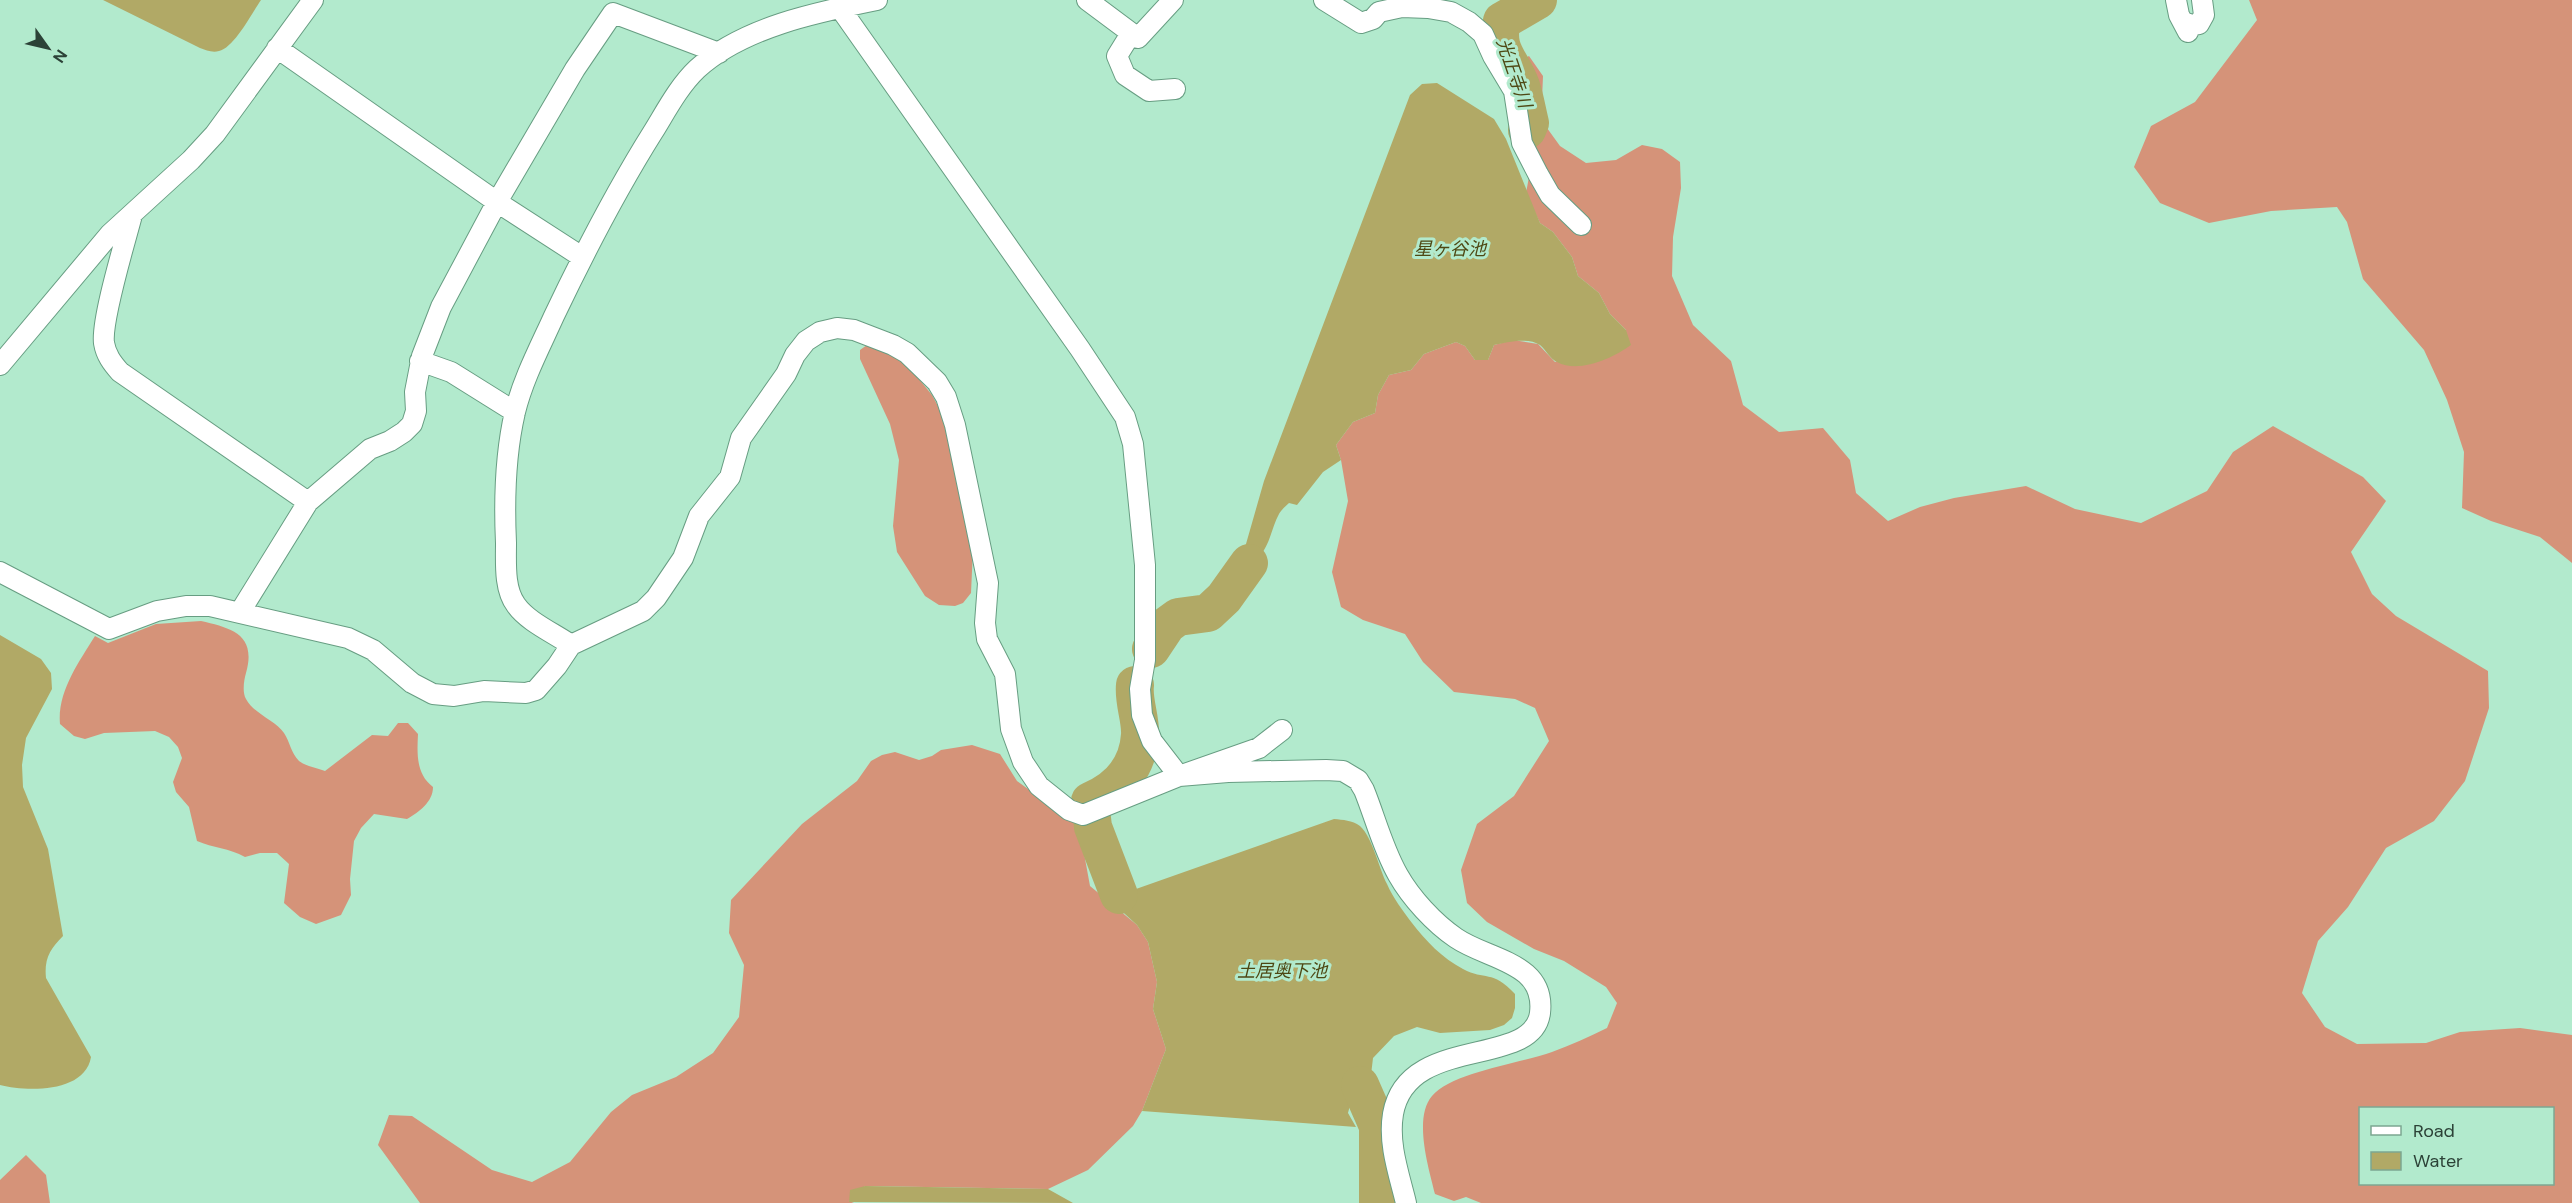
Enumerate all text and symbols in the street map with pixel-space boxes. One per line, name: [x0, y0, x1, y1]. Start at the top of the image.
north arrow: [18, 18, 78, 78]
water label: 光正寺川: [1491, 35, 1538, 113]
text: N: [48, 45, 72, 67]
water label: 星ヶ谷池: [1414, 237, 1488, 261]
water label: 土居奥下池: [1237, 959, 1329, 983]
legend: [2359, 1107, 2554, 1185]
text: Road: [2413, 1119, 2455, 1143]
text: Water: [2413, 1149, 2463, 1173]

